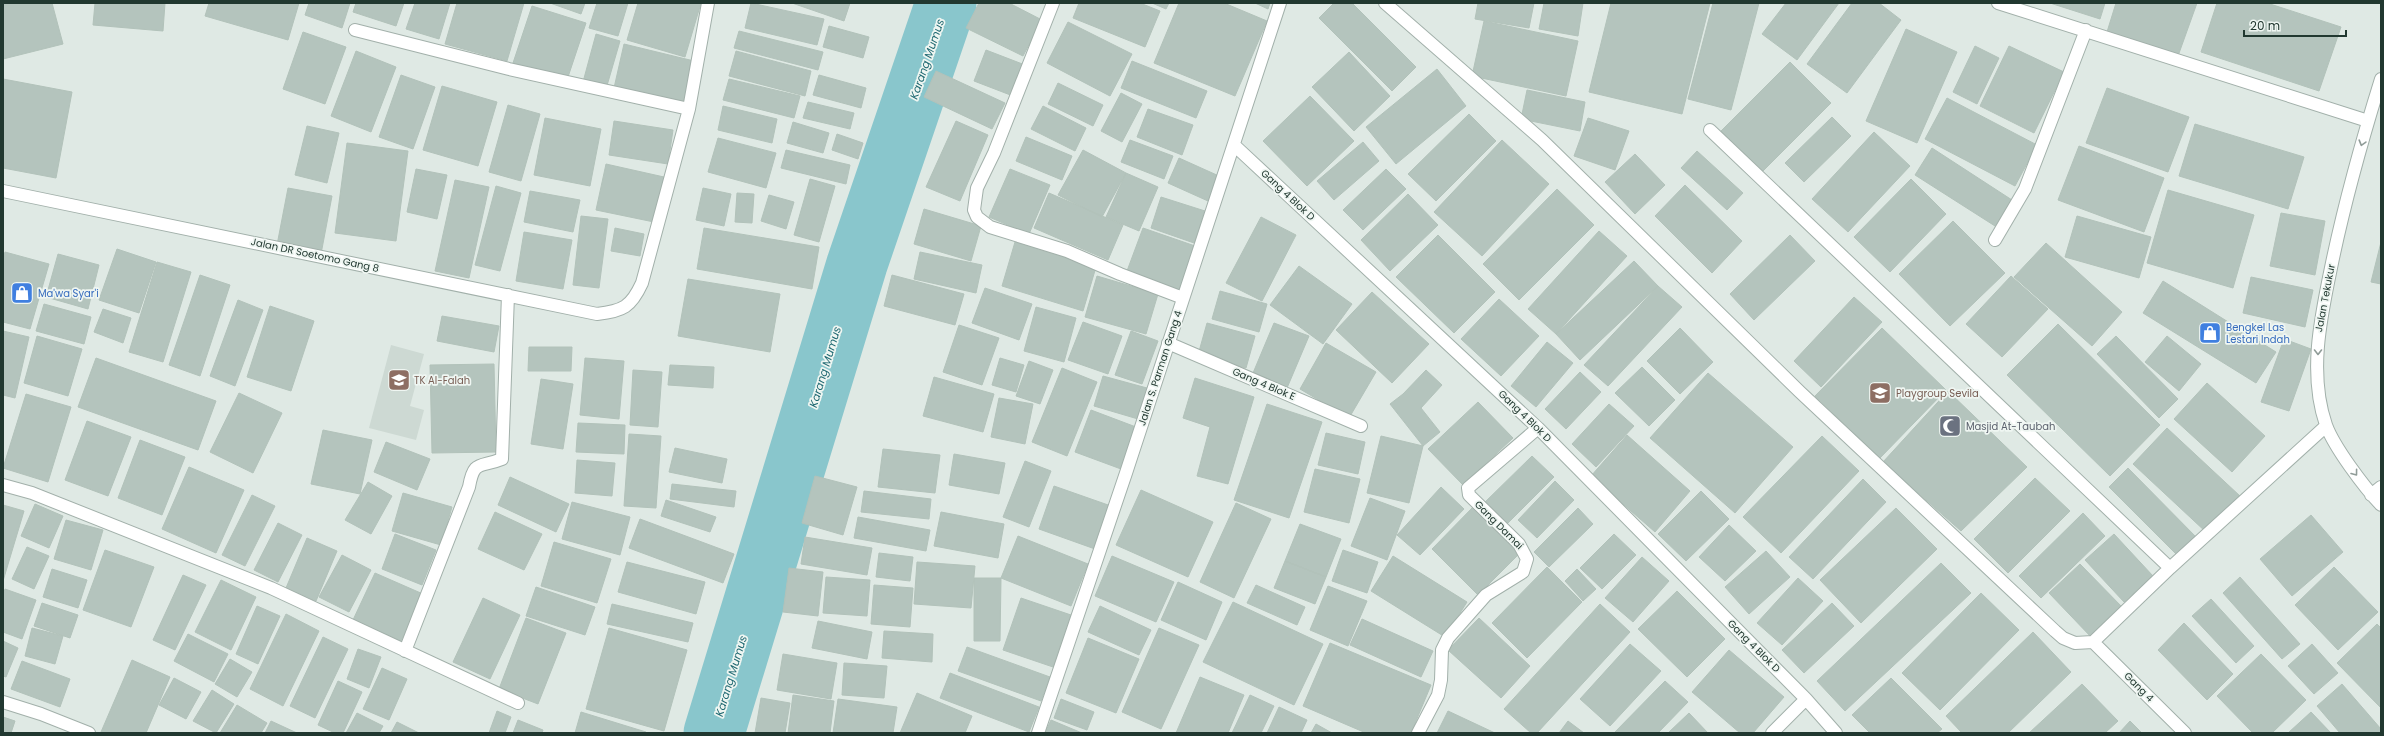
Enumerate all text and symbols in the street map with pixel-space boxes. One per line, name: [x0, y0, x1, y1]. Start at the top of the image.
scale bar: [2244, 12, 2346, 38]
water label: Karang Mumus: [906, 16, 948, 101]
text: 20 m: [2250, 17, 2280, 34]
one-way arrow: [2358, 140, 2366, 146]
street label: Gang 4 Blok D: [1258, 166, 1318, 224]
street label: Jalan DR Soetomo Gang 8: [250, 234, 380, 276]
street label: Jalan Tekukur: [2311, 263, 2339, 333]
shop icon: Ma'wa Syar'i: [9, 280, 35, 306]
place label: Ma'wa Syar'i: [38, 286, 99, 301]
street label: Jalan S. Parman Gang 4: [1134, 309, 1186, 427]
shop icon: Bengkel Las Lestari Indah: [2197, 320, 2223, 346]
place label: Bengkel Las Lestari Indah: [2226, 320, 2290, 347]
water label: Karang Mumus: [805, 324, 845, 409]
one-way arrow: [2314, 349, 2322, 355]
street label: Gang 4 Blok E: [1230, 364, 1298, 404]
school or university icon: TK Al-Falah: [386, 367, 412, 393]
place label: TK Al-Falah: [414, 373, 470, 388]
school or university icon: Playgroup Sevila: [1867, 380, 1893, 406]
place label: Playgroup Sevila: [1896, 386, 1979, 401]
street label: Gang 4 Blok D: [1495, 387, 1555, 445]
mosque icon: Masjid At-Taubah: [1937, 413, 1963, 439]
place label: Masjid At-Taubah: [1966, 419, 2055, 434]
one-way arrow: [2350, 468, 2357, 475]
street label: Gang Damai: [1471, 497, 1527, 553]
street label: Gang 4 Blok D: [1724, 616, 1784, 676]
water label: Karang Mumus: [711, 633, 751, 718]
street label: Gang 4: [2121, 669, 2157, 705]

